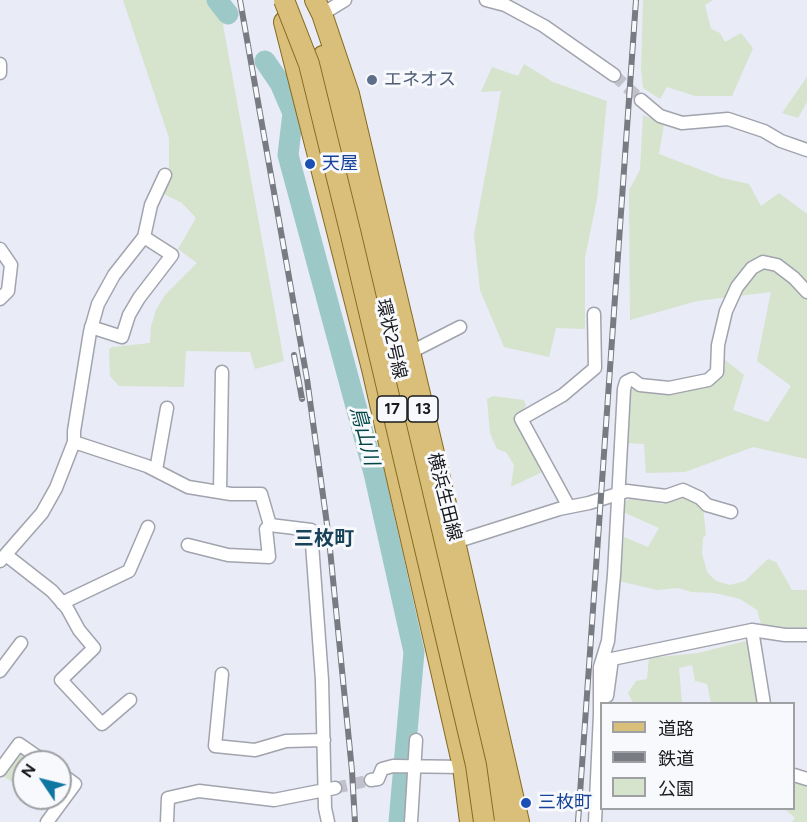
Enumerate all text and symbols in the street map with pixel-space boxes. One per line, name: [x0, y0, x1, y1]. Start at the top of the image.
place label: エネオス: [384, 69, 456, 91]
marker: エネオス: [365, 73, 379, 87]
place label: 天屋: [322, 153, 358, 175]
marker: 天屋: [303, 157, 317, 171]
street label: 環状2号線: [371, 297, 411, 381]
road number: 17: [377, 396, 407, 422]
road number: 13: [408, 396, 438, 422]
water label: 鳥山川: [345, 404, 383, 468]
street label: 横浜生田線: [423, 451, 465, 543]
district label: 三枚町: [294, 527, 354, 551]
legend: [600, 702, 795, 810]
text: 道路: [658, 718, 694, 740]
text: 鉄道: [658, 748, 694, 770]
north arrow: [12, 750, 72, 810]
text: N: [17, 760, 40, 781]
text: 公園: [658, 778, 694, 800]
place label: 三枚町: [538, 792, 592, 814]
marker: 三枚町: [519, 796, 533, 810]

